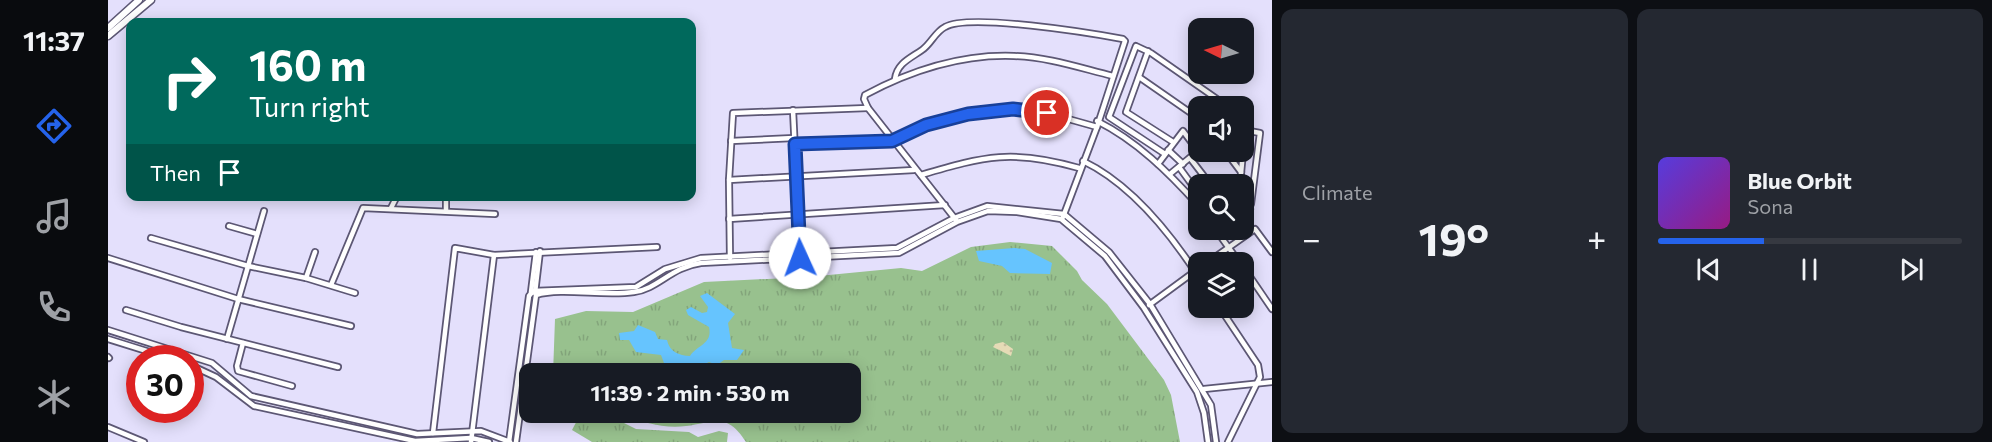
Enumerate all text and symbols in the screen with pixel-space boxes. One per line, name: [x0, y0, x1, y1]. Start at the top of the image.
north arrow: [1188, 18, 1254, 84]
map controls: [1188, 18, 1254, 318]
text: 11:37: [23, 24, 85, 57]
text: 160 m: [249, 38, 367, 90]
icon: right: [150, 42, 228, 120]
pin: [1021, 87, 1072, 138]
text: Turn right: [249, 90, 369, 123]
icon: arrive: [1030, 96, 1063, 129]
button: sound: [1188, 96, 1254, 162]
icon: directions: [33, 105, 75, 147]
icon: arrive: [213, 156, 246, 189]
text: Then: [150, 159, 201, 186]
text: Blue Orbit: [1748, 167, 1852, 194]
button: search: [1188, 174, 1254, 240]
text: Climate: [1302, 180, 1372, 204]
text: Sona: [1748, 194, 1793, 218]
icon: music: [33, 195, 75, 237]
text: 19°: [1419, 210, 1489, 265]
text: −: [1302, 217, 1321, 258]
text: +: [1587, 217, 1606, 258]
position arrow: [768, 226, 832, 290]
button: layers: [1188, 252, 1254, 318]
icon: previous: [1692, 253, 1725, 286]
icon: pause: [1793, 253, 1826, 286]
icon: next: [1895, 253, 1928, 286]
icon: phone: [33, 286, 75, 328]
speed limit sign: 30: [126, 345, 204, 423]
icon: climate: [33, 376, 75, 418]
text: 11:39 · 2 min · 530 m: [591, 379, 790, 406]

